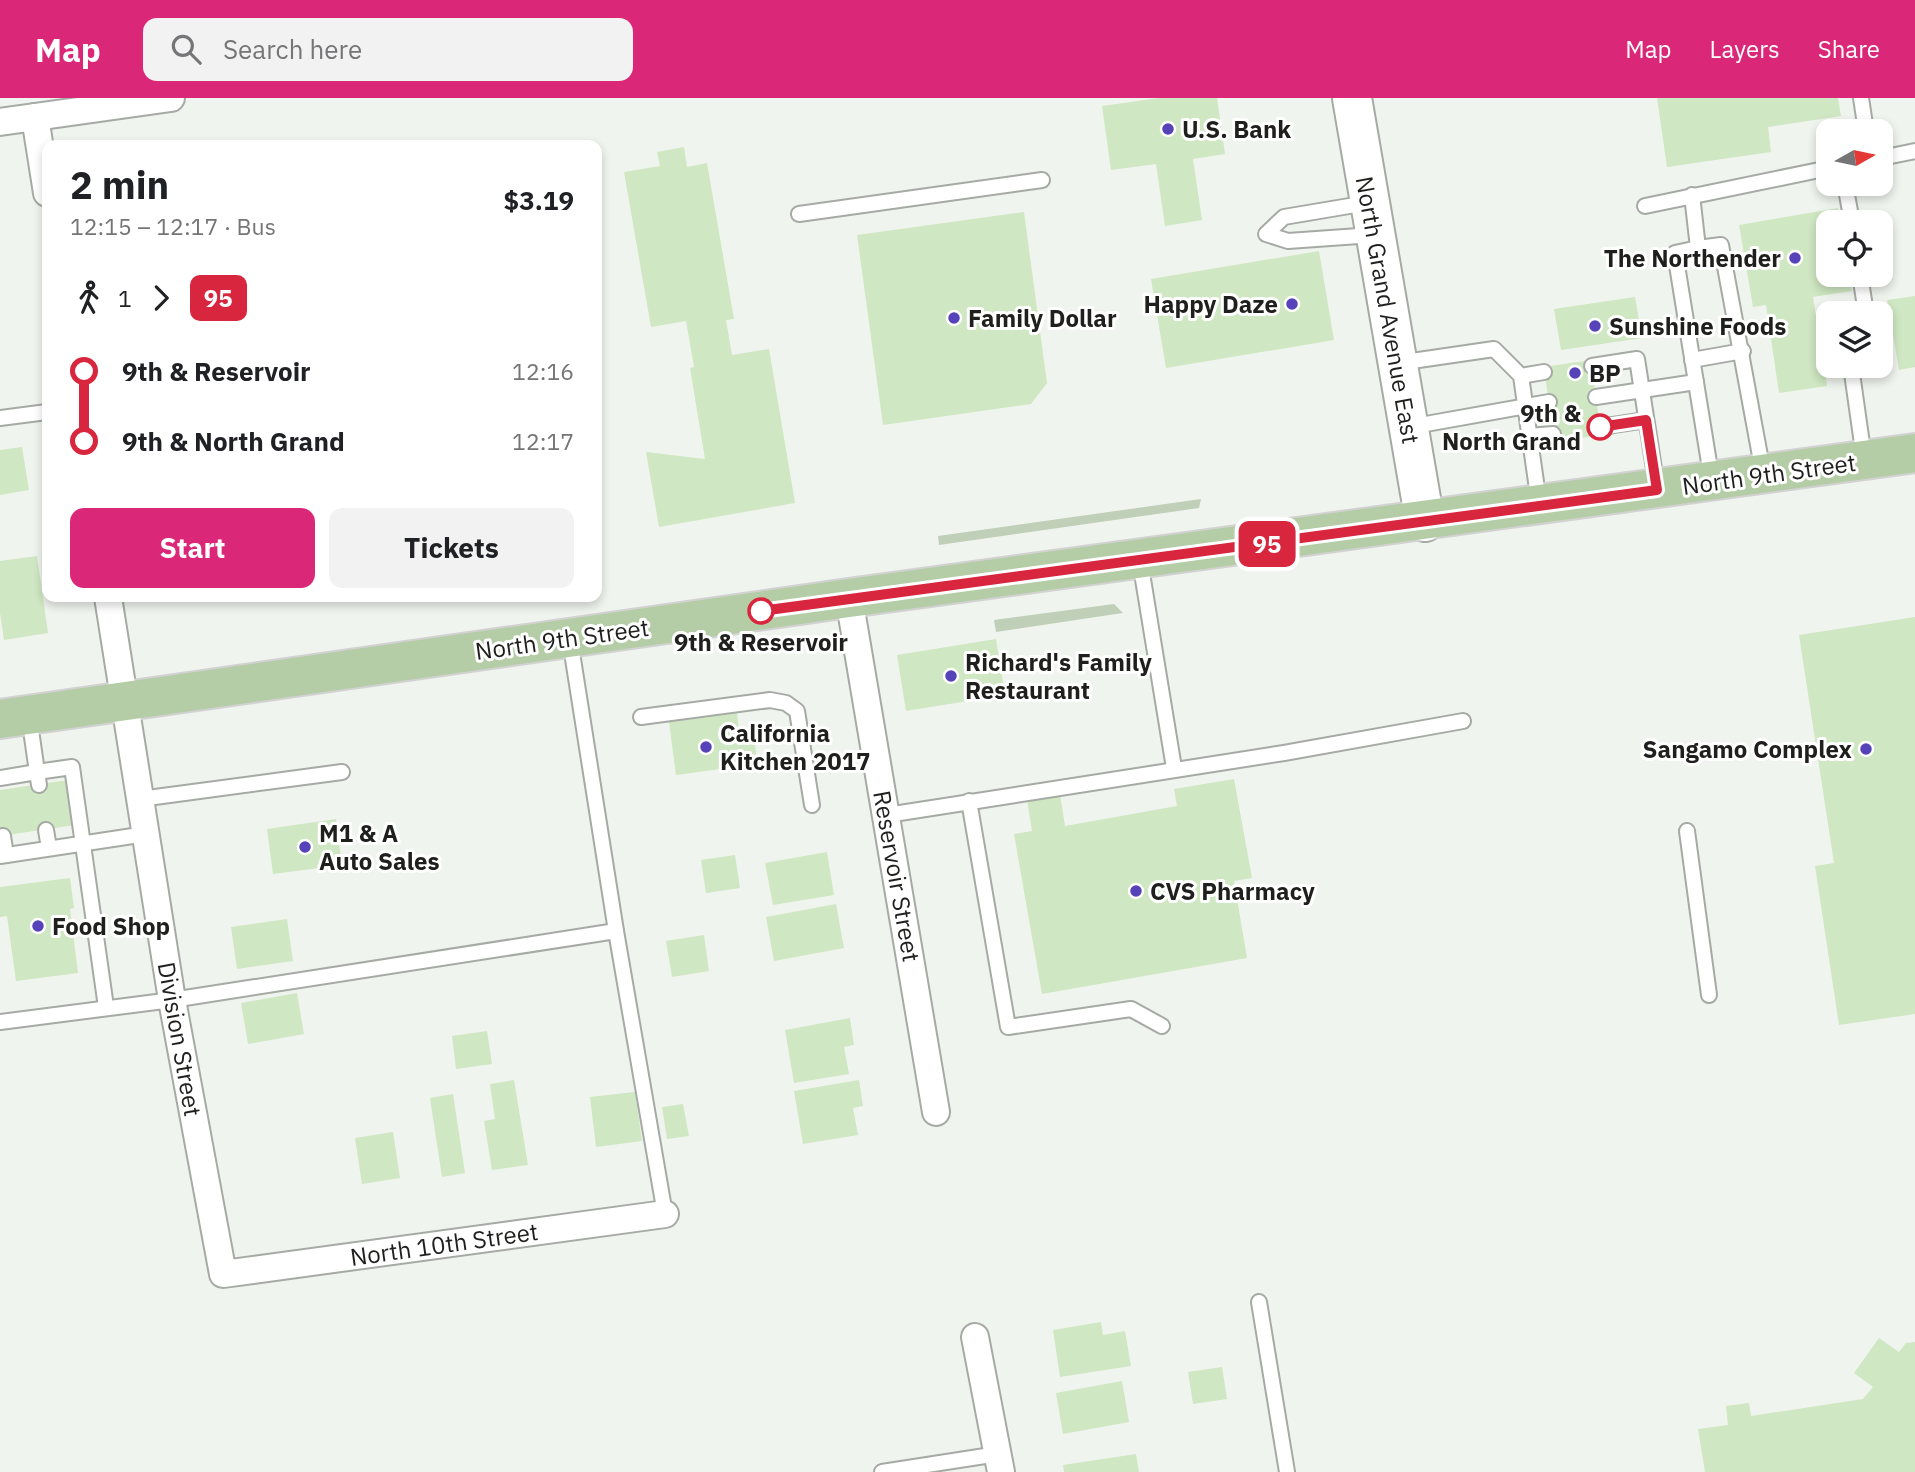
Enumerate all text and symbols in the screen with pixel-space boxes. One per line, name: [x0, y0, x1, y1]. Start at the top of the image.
search box: [143, 18, 633, 81]
text: Map: [35, 28, 101, 71]
icon: search: [167, 30, 205, 68]
text: Search here: [223, 32, 362, 66]
text: Map: [1625, 33, 1672, 65]
text: Layers: [1710, 33, 1780, 65]
text: Share: [1818, 33, 1880, 65]
place label: U.S. Bank: [1182, 113, 1291, 145]
north arrow: [1816, 119, 1894, 196]
map controls: [1816, 119, 1893, 378]
marker: U.S. Bank: [1160, 121, 1176, 137]
text: 2 min: [70, 160, 169, 209]
street label: North Grand Avenue East: [1349, 174, 1427, 446]
text: $3.19: [504, 183, 574, 217]
button: locate: [1816, 210, 1893, 287]
text: 12:15 – 12:17 · Bus: [70, 211, 276, 241]
place label: The Northender: [1604, 242, 1781, 274]
marker: The Northender: [1787, 250, 1803, 266]
icon: walk: [70, 279, 108, 317]
icon: forward: [142, 279, 180, 317]
text: 95: [204, 282, 233, 314]
text: 1: [118, 283, 132, 313]
place label: Happy Daze: [1144, 288, 1278, 320]
marker: Happy Daze: [1284, 296, 1300, 312]
button: layers: [1816, 301, 1893, 378]
place label: Family Dollar: [968, 302, 1117, 334]
marker: Family Dollar: [946, 310, 962, 326]
place label: Sunshine Foods: [1609, 310, 1786, 342]
marker: Sunshine Foods: [1587, 318, 1603, 334]
text: 9th & Reservoir: [122, 354, 311, 388]
text: 12:16: [512, 356, 574, 386]
place label: BP: [1589, 357, 1621, 389]
marker: BP: [1567, 365, 1583, 381]
place label: 9th & North Grand: [1442, 397, 1582, 457]
marker: 9th & North Grand: [1587, 414, 1613, 440]
text: 9th & North Grand: [122, 424, 345, 458]
text: 12:17: [512, 426, 574, 456]
street label: North 9th Street: [1680, 446, 1858, 502]
button: Start: [70, 508, 315, 588]
button: Tickets: [329, 508, 574, 588]
line badge: 95: [1236, 521, 1298, 567]
text: 95: [1253, 528, 1281, 560]
marker: 9th & Reservoir: [748, 598, 774, 624]
street label: North 9th Street: [473, 611, 651, 667]
place label: 9th & Reservoir: [674, 626, 848, 658]
place label: Richard's Family Restaurant: [965, 646, 1152, 706]
marker: Richard's Family Restaurant: [943, 668, 959, 684]
place label: California Kitchen 2017: [720, 717, 870, 777]
place label: Sangamo Complex: [1643, 733, 1853, 765]
marker: California Kitchen 2017: [698, 739, 714, 755]
marker: Sangamo Complex: [1858, 741, 1874, 757]
street label: Reservoir Street: [866, 788, 928, 964]
place label: M1 & A Auto Sales: [319, 817, 440, 877]
marker: M1 & A Auto Sales: [297, 839, 313, 855]
place label: CVS Pharmacy: [1150, 875, 1315, 907]
marker: CVS Pharmacy: [1128, 883, 1144, 899]
place label: Food Shop: [52, 910, 170, 942]
marker: Food Shop: [30, 918, 46, 934]
street label: Division Street: [151, 959, 209, 1119]
street label: North 10th Street: [348, 1215, 540, 1273]

